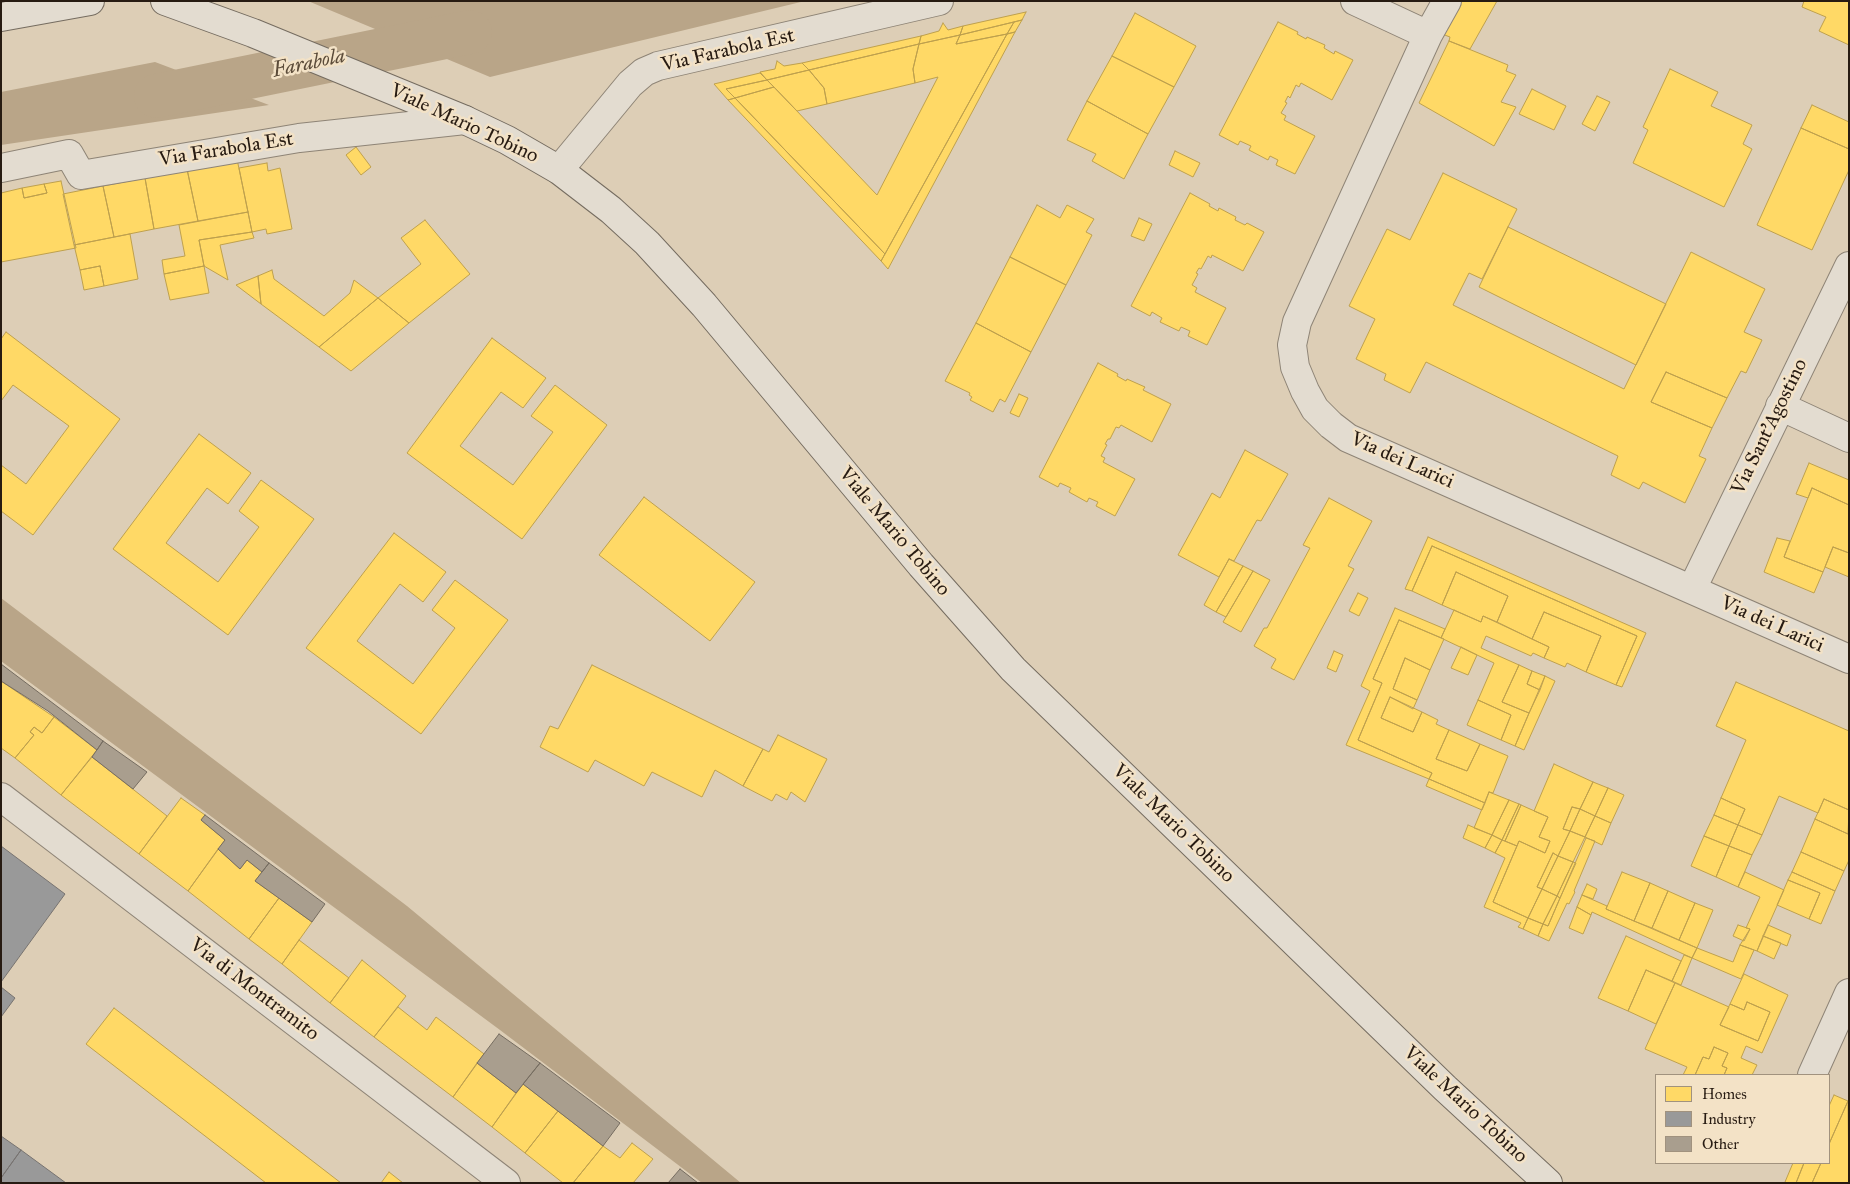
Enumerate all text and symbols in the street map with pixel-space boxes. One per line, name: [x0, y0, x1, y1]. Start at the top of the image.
street label: Via Farabola Est: [659, 24, 797, 78]
water label: Farabola: [270, 44, 348, 84]
street label: Viale Mario Tobino: [386, 79, 542, 169]
street label: Via Farabola Est: [157, 128, 295, 172]
street label: Via Sant'Agostino: [1727, 355, 1813, 499]
street label: Via dei Larici: [1347, 428, 1457, 494]
street label: Viale Mario Tobino: [833, 463, 955, 601]
street label: Via dei Larici: [1717, 592, 1827, 658]
street label: Viale Mario Tobino: [1107, 760, 1239, 888]
street label: Via di Montramito: [185, 934, 323, 1046]
street label: Viale Mario Tobino: [1398, 1041, 1532, 1169]
legend: [1655, 1074, 1830, 1164]
text: Homes: [1702, 1085, 1747, 1103]
text: Industry: [1702, 1110, 1756, 1128]
text: Other: [1702, 1135, 1739, 1153]

